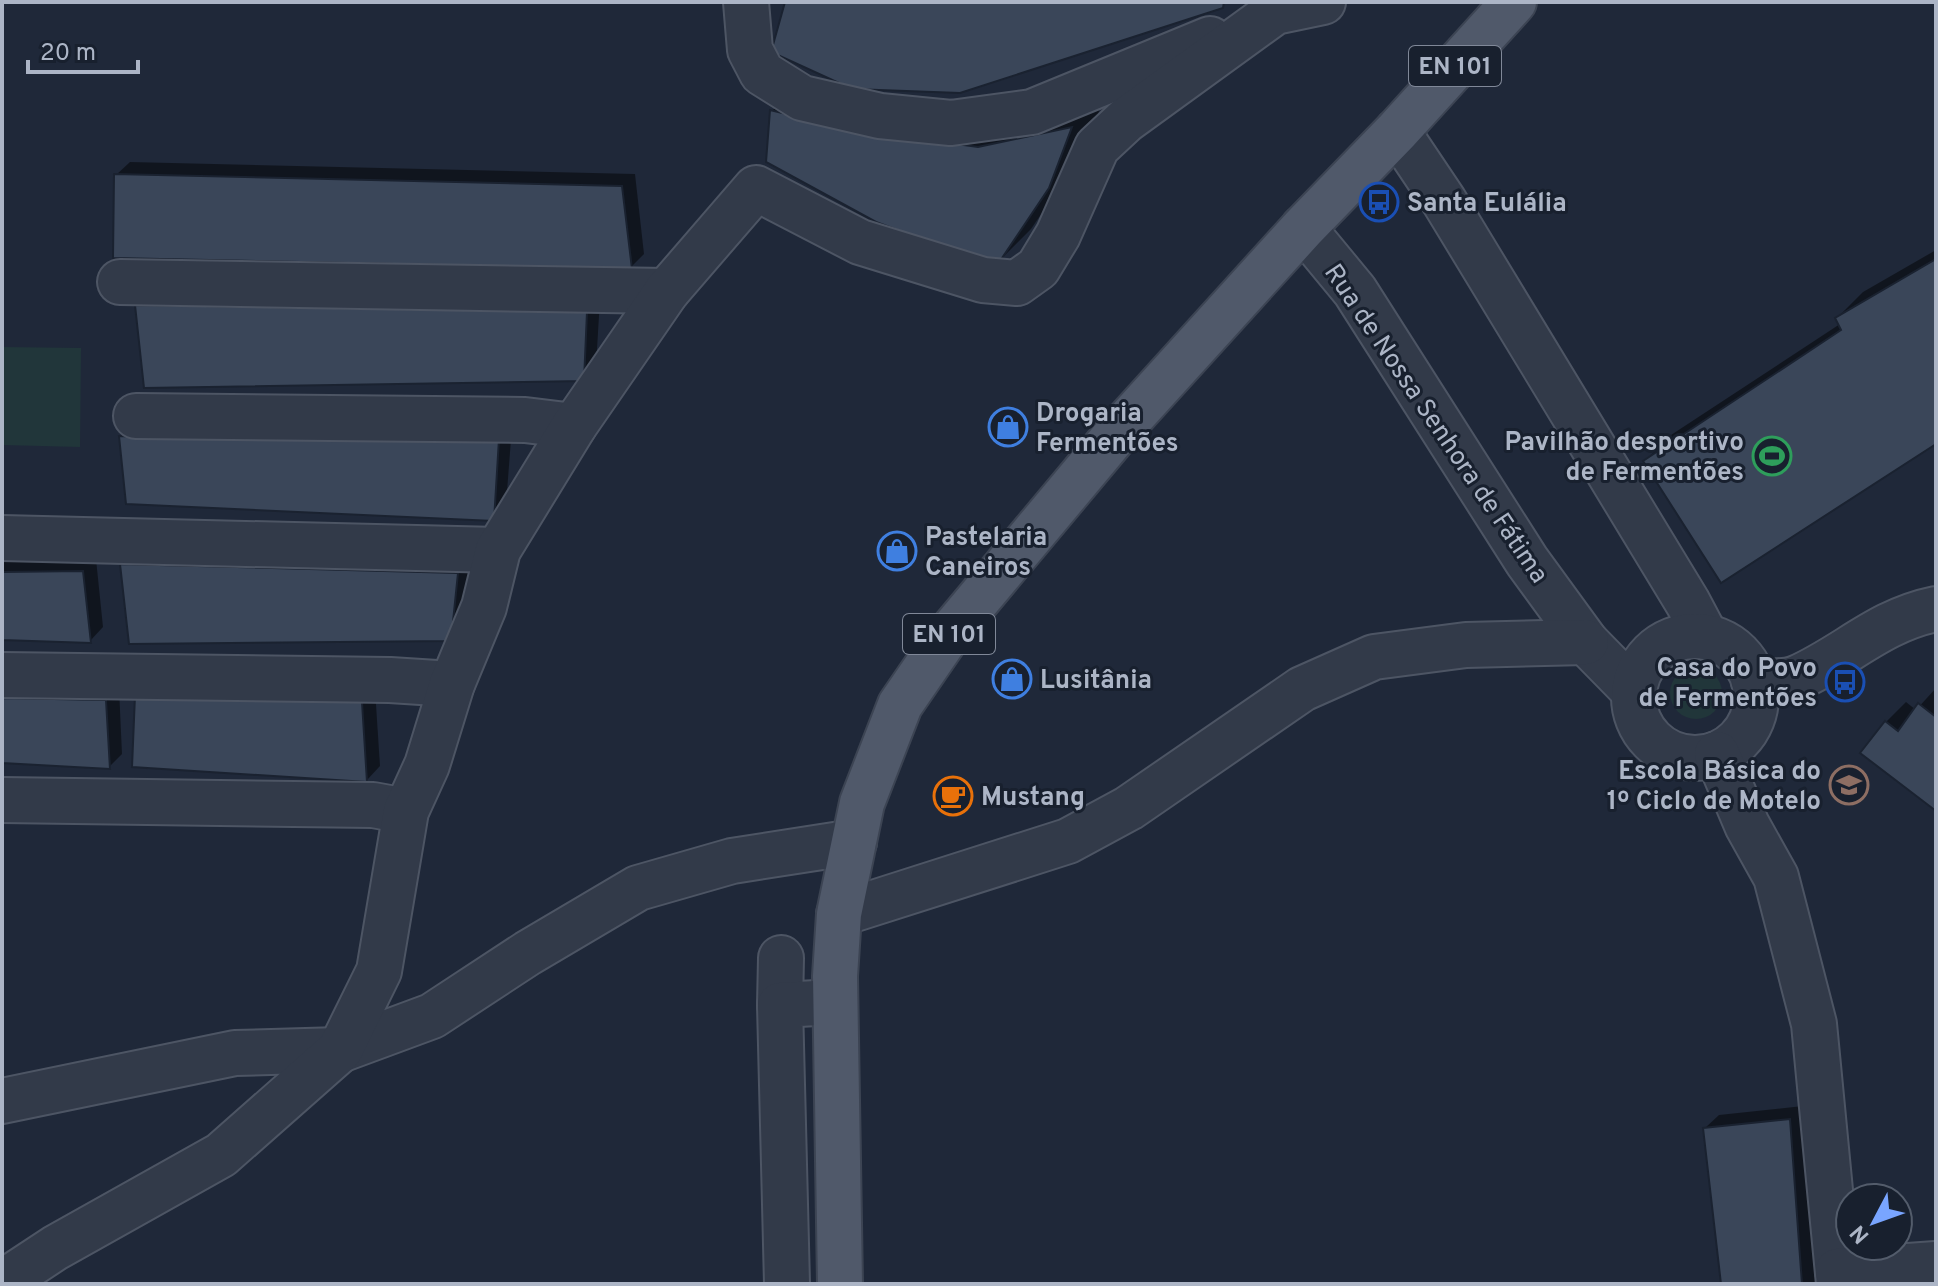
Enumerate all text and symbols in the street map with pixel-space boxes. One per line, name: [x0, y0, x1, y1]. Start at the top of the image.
scale bar: [28, 24, 138, 74]
text: 20 m: [40, 39, 96, 69]
road number: EN 101: [1409, 46, 1501, 86]
bus stop icon: Santa Eulália: [1358, 181, 1400, 223]
place label: Santa Eulália: [1407, 188, 1567, 221]
street label: Rua de Nossa Senhora de Fátima: [1315, 258, 1554, 590]
place label: Drogaria Fermentões: [1036, 398, 1179, 461]
shop icon: Drogaria Fermentões: [987, 406, 1029, 448]
place label: Pavilhão desportivo de Fermentões: [1505, 427, 1744, 490]
sports icon: Pavilhão desportivo de Fermentões: [1751, 435, 1793, 477]
place label: Pastelaria Caneiros: [925, 522, 1047, 585]
shop icon: Pastelaria Caneiros: [876, 530, 918, 572]
road number: EN 101: [903, 614, 995, 654]
place label: Casa do Povo de Fermentões: [1638, 653, 1817, 716]
shop icon: Lusitânia: [991, 658, 1033, 700]
bus stop icon: Casa do Povo de Fermentões: [1824, 661, 1866, 703]
place label: Lusitânia: [1040, 665, 1152, 698]
place label: Escola Básica do 1º Ciclo de Motelo: [1607, 756, 1821, 819]
school or university icon: Escola Básica do 1º Ciclo de Motelo: [1828, 764, 1870, 806]
cafe icon: Mustang: [932, 775, 974, 817]
place label: Mustang: [981, 782, 1085, 815]
north arrow: [1834, 1182, 1914, 1262]
text: N: [1845, 1219, 1876, 1248]

